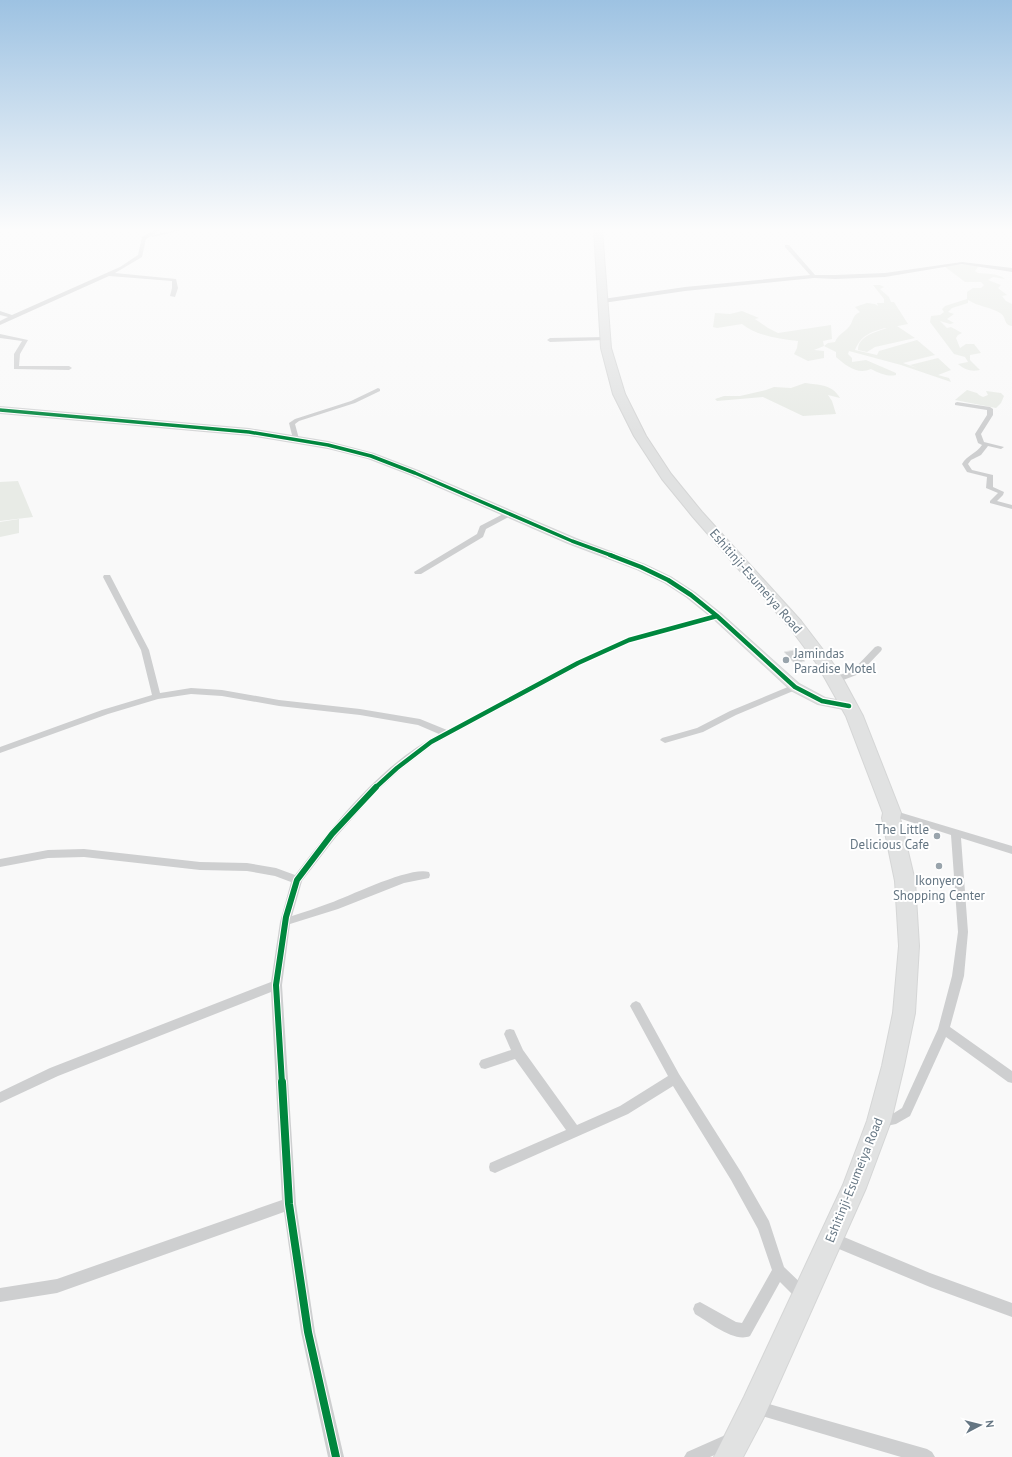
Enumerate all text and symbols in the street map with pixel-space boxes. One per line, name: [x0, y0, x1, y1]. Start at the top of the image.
street label: Eshitinji-Esumeiya Road: [706, 525, 806, 637]
place label: Jamindas Paradise Motel: [793, 645, 876, 677]
marker: Jamindas Paradise Motel: [781, 655, 791, 665]
place label: The Little Delicious Cafe: [850, 821, 929, 853]
marker: The Little Delicious Cafe: [932, 831, 942, 841]
marker: Ikonyero Shopping Center: [934, 861, 944, 871]
place label: Ikonyero Shopping Center: [893, 872, 986, 904]
street label: Eshitinji-Esumeiya Road: [821, 1115, 887, 1245]
north arrow: [960, 1405, 1000, 1445]
text: N: [983, 1419, 997, 1428]

